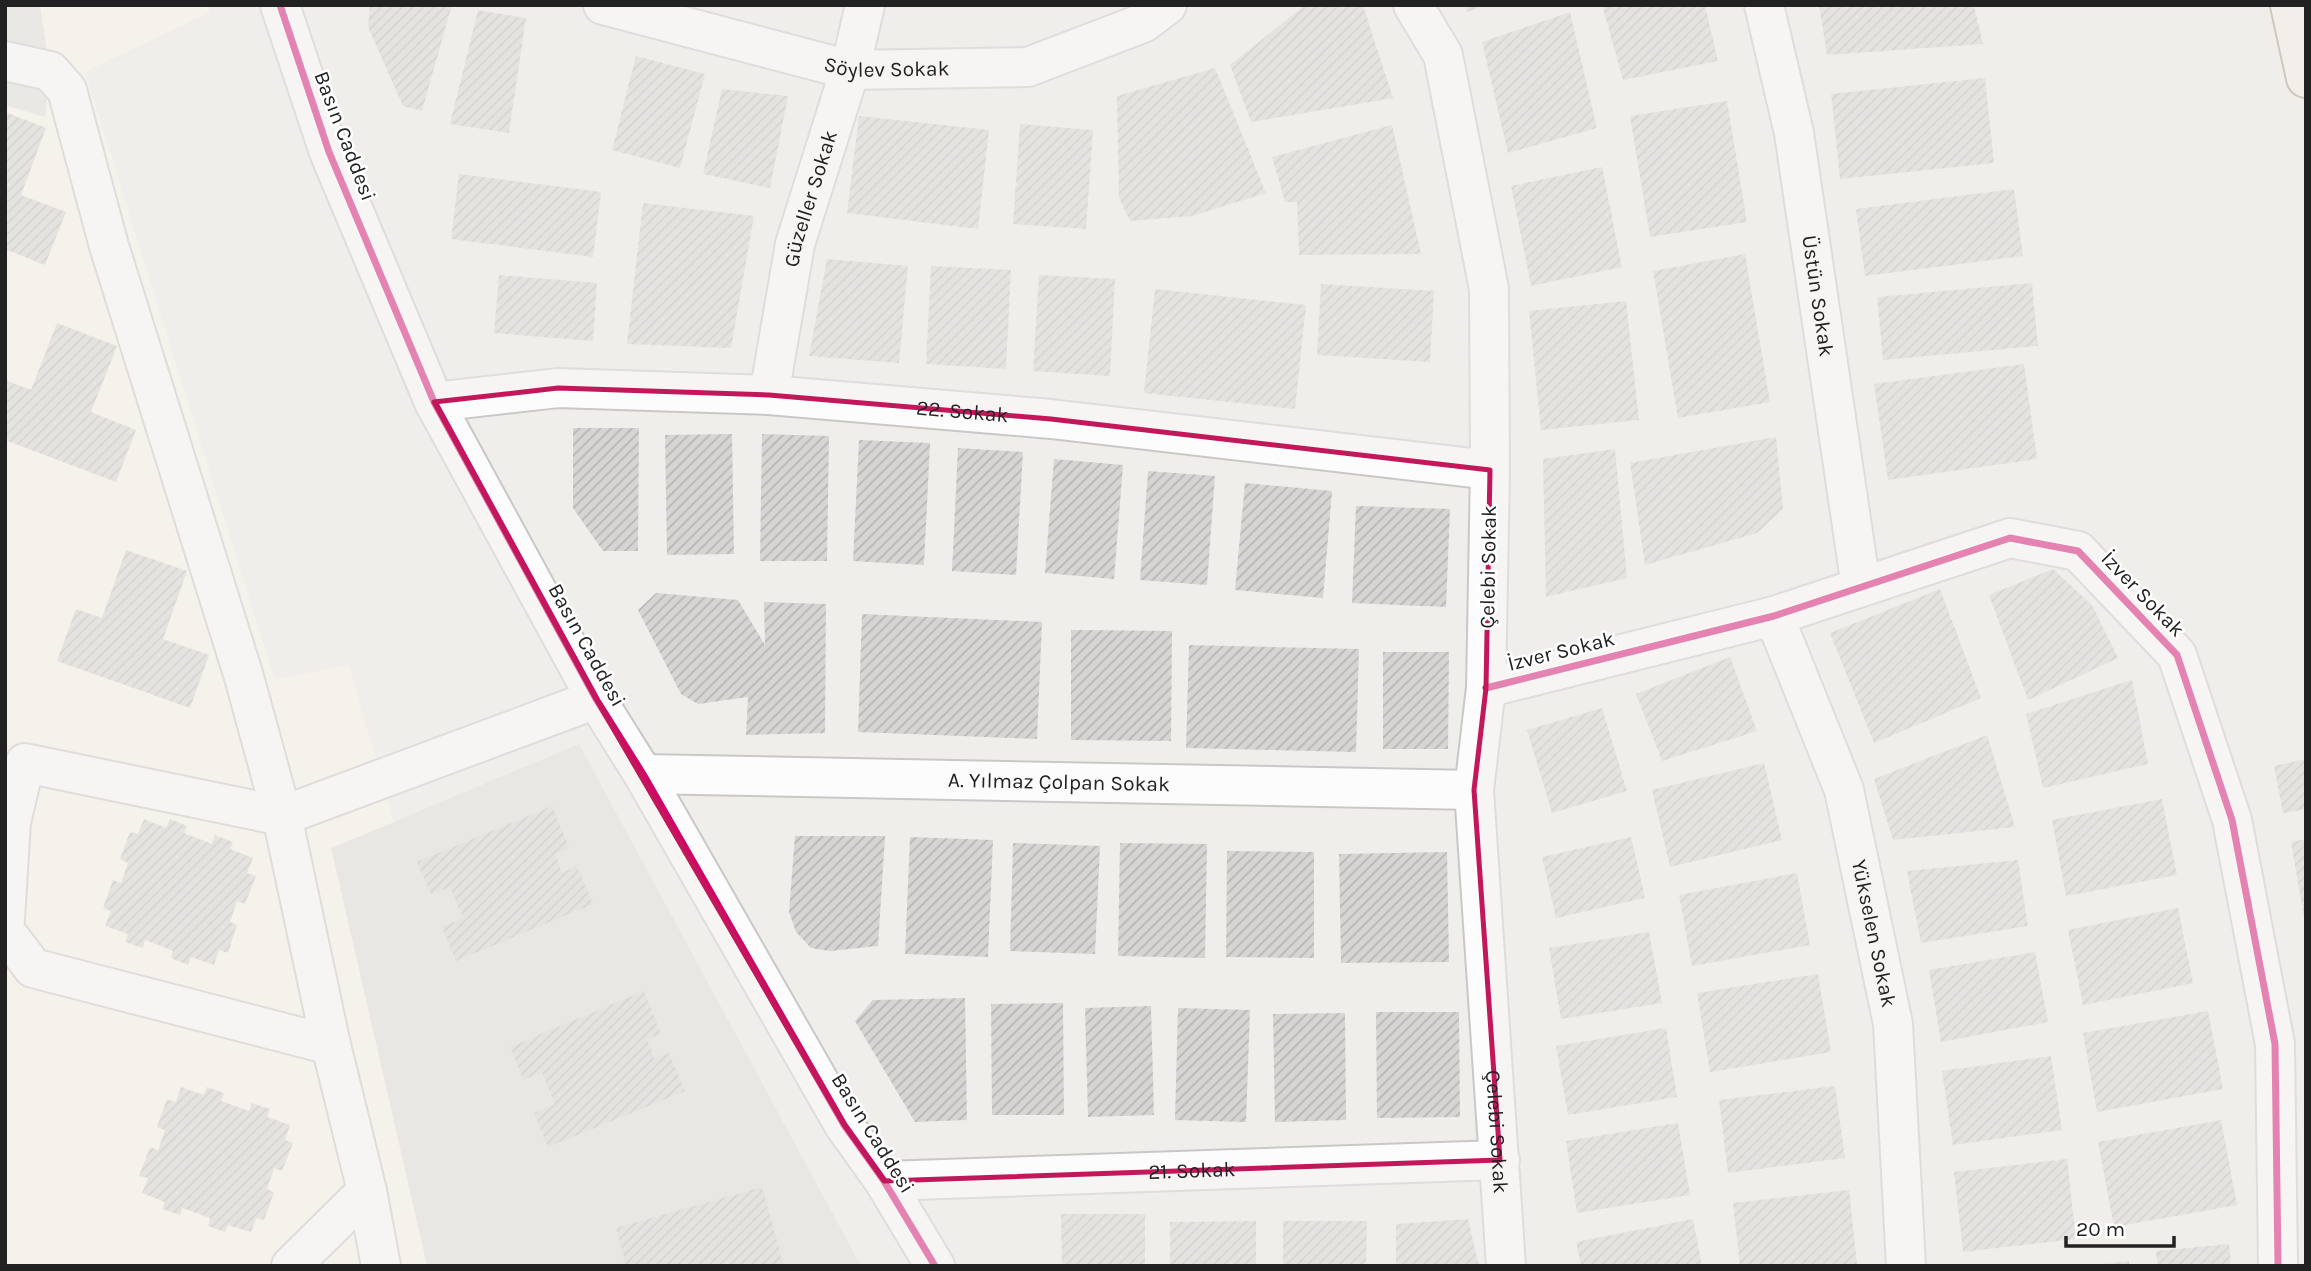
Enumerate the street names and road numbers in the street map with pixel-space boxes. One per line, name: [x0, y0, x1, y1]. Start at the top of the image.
street label: Söylev Sokak: [822, 52, 950, 82]
street label: Basın Caddesi: [309, 68, 381, 204]
street label: Güzeller Sokak: [779, 127, 842, 269]
street label: Üstün Sokak: [1797, 233, 1839, 358]
street label: 22. Sokak: [915, 396, 1010, 427]
street label: Çelebi Sokak: [1475, 505, 1501, 629]
street label: İzver Sokak: [2096, 546, 2190, 642]
street label: Basın Caddesi: [543, 579, 631, 711]
street label: İzver Sokak: [1505, 626, 1617, 676]
street label: A. Yılmaz Çolpan Sokak: [948, 768, 1170, 796]
street label: Yükselen Sokak: [1847, 857, 1901, 1010]
street label: Basın Caddesi: [827, 1069, 919, 1197]
street label: Çelebi Sokak: [1481, 1069, 1513, 1194]
street label: 21. Sokak: [1148, 1157, 1236, 1184]

